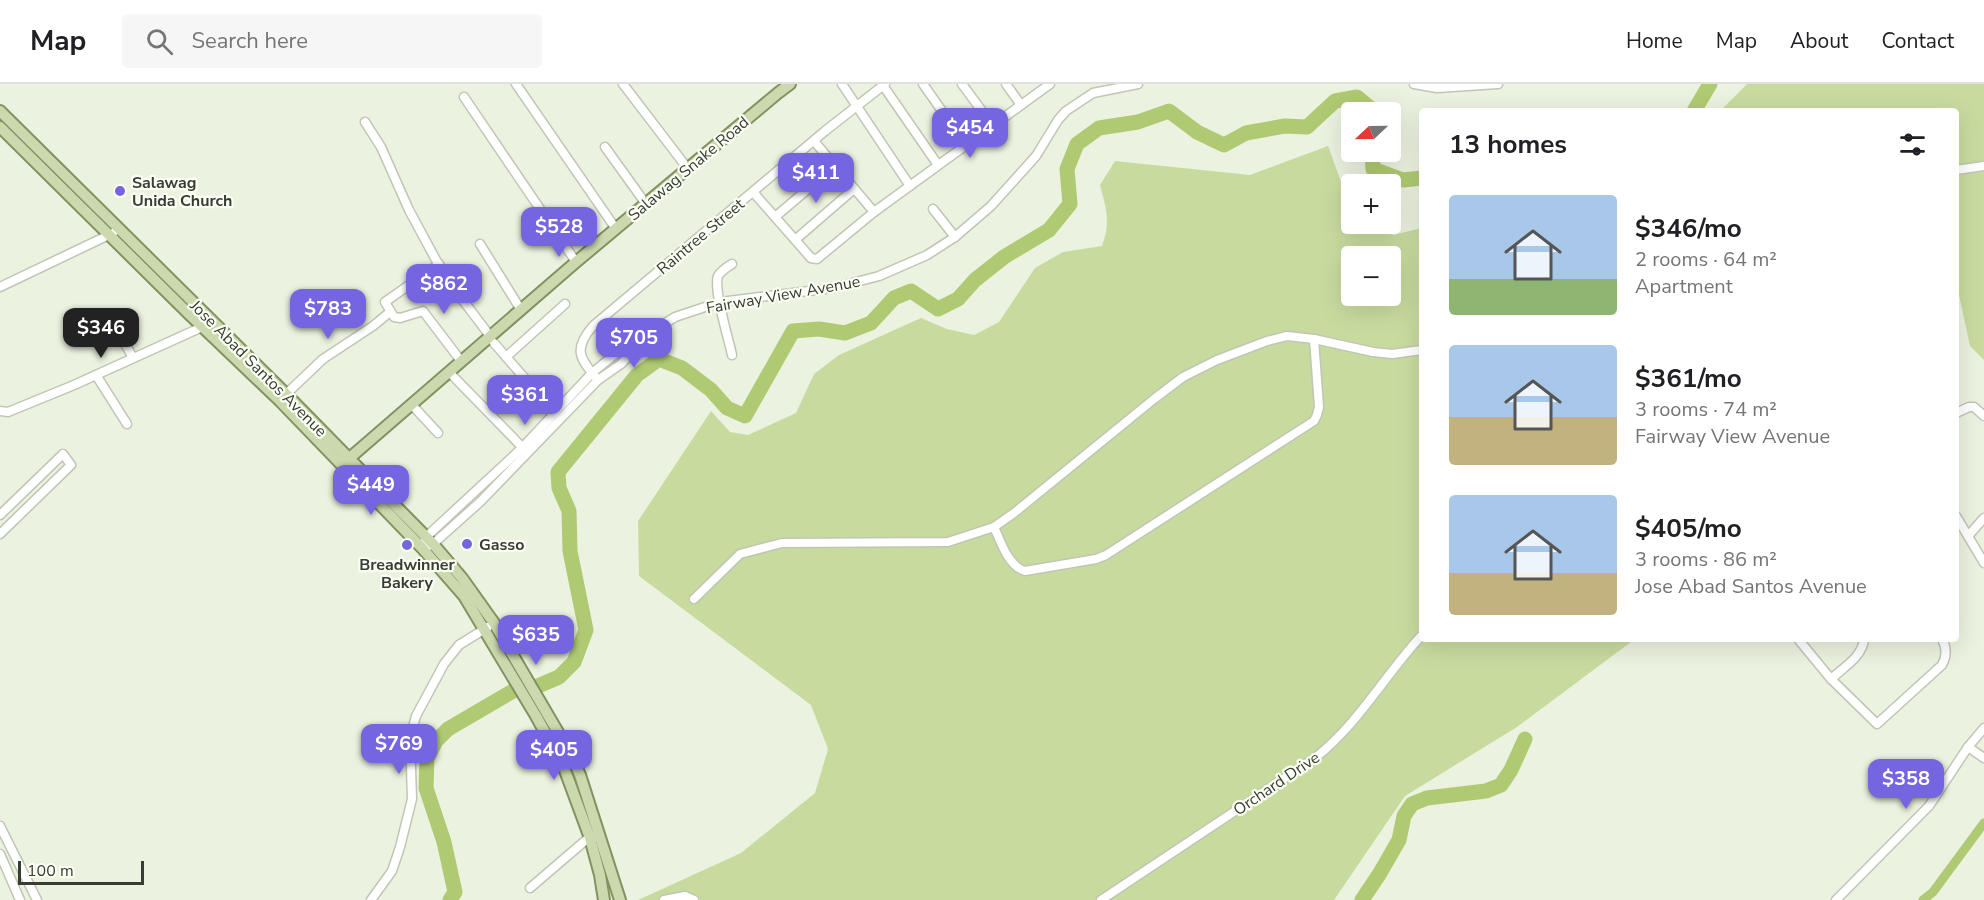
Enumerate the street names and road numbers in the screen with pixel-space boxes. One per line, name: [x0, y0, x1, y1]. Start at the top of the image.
street label: Salawag Snake Road: [623, 112, 754, 226]
street label: Raintree Street: [652, 193, 749, 280]
street label: Fairway View Avenue: [704, 271, 862, 319]
street label: Jose Abad Santos Avenue: [184, 295, 332, 442]
street label: Orchard Drive: [1229, 747, 1324, 821]

